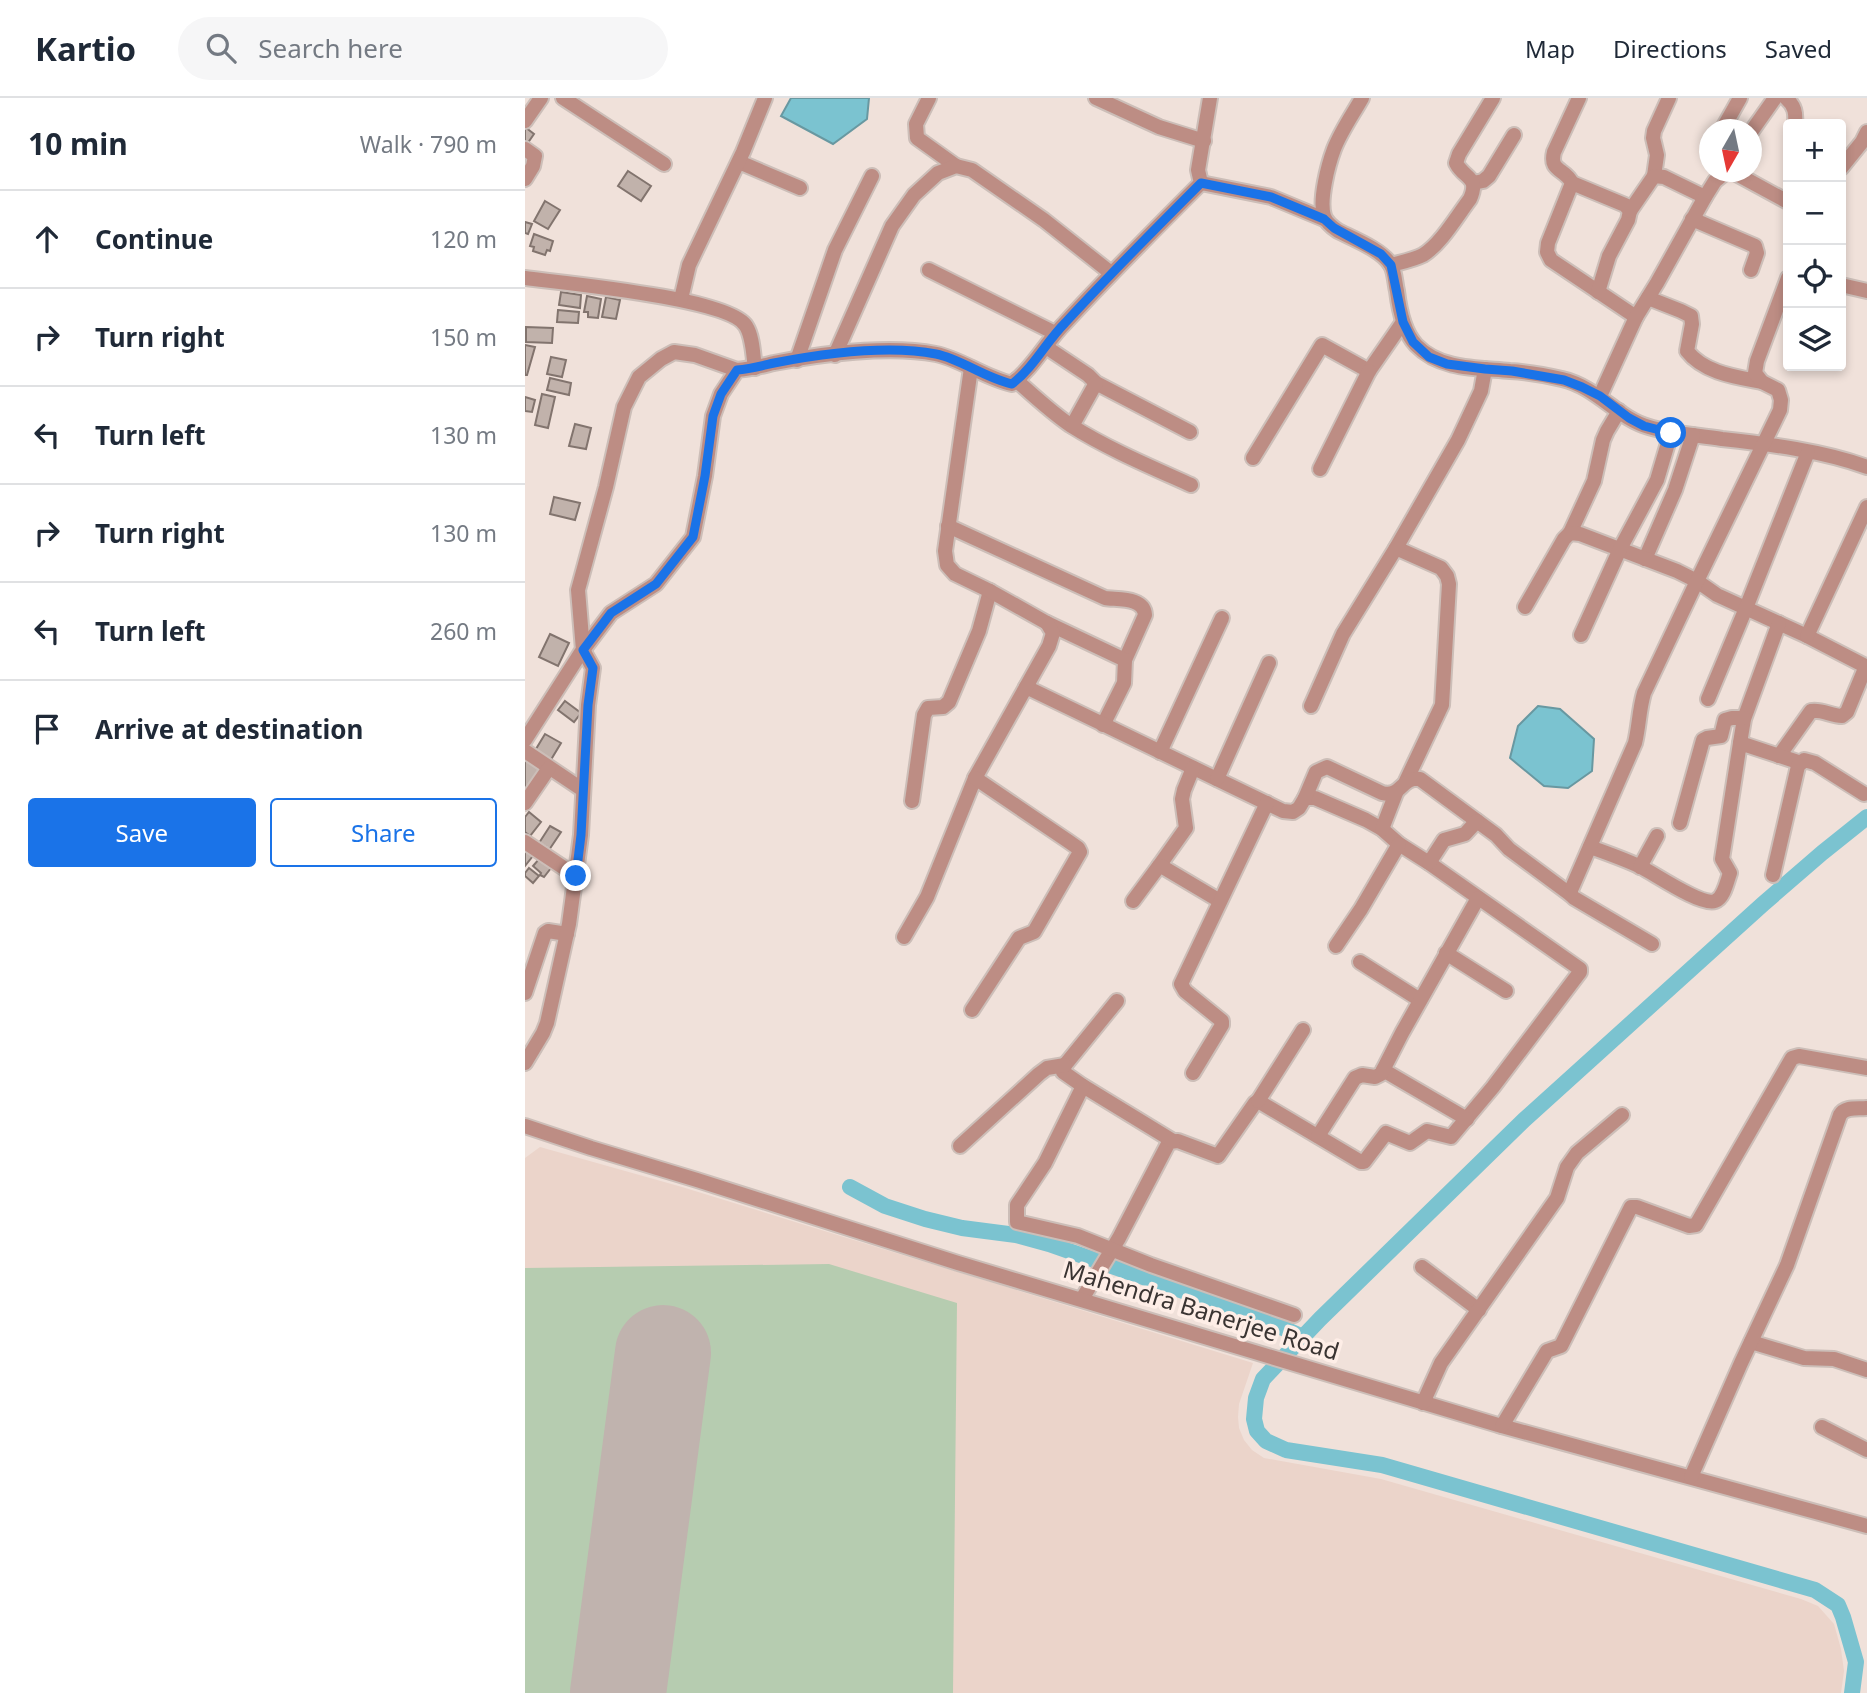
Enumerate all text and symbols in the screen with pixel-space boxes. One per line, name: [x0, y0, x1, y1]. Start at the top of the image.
search box: [178, 17, 668, 80]
text: Kartio: [35, 26, 136, 71]
icon: search: [202, 29, 240, 67]
text: Search here: [258, 30, 403, 66]
text: Map: [1525, 32, 1575, 65]
text: Directions: [1613, 32, 1727, 65]
text: Saved: [1765, 32, 1832, 65]
north arrow: [1699, 119, 1762, 182]
map controls: [1783, 119, 1846, 371]
button: +: [1783, 119, 1846, 182]
text: 10 min: [28, 123, 128, 164]
text: Walk · 790 m: [360, 128, 497, 160]
button: −: [1783, 182, 1846, 245]
icon: ahead: [28, 220, 66, 258]
text: Continue: [95, 221, 213, 257]
text: 120 m: [430, 223, 497, 255]
button: locate: [1783, 245, 1846, 308]
button: layers: [1783, 308, 1846, 371]
icon: right: [28, 318, 66, 356]
text: Turn right: [95, 319, 225, 355]
text: 150 m: [430, 321, 497, 353]
icon: left: [28, 416, 66, 454]
text: Turn left: [95, 417, 206, 453]
route start: [1655, 417, 1686, 448]
text: 130 m: [430, 419, 497, 451]
icon: right: [28, 514, 66, 552]
text: Turn right: [95, 515, 225, 551]
text: 130 m: [430, 517, 497, 549]
icon: left: [28, 612, 66, 650]
text: Turn left: [95, 613, 206, 649]
text: 260 m: [430, 615, 497, 647]
icon: arrive: [28, 710, 66, 748]
text: Arrive at destination: [95, 711, 364, 747]
button: Save: [28, 798, 256, 867]
button: Share: [270, 798, 497, 867]
route end: [560, 860, 591, 891]
street label: Mahendra Banerjee Road: [1059, 1252, 1343, 1367]

